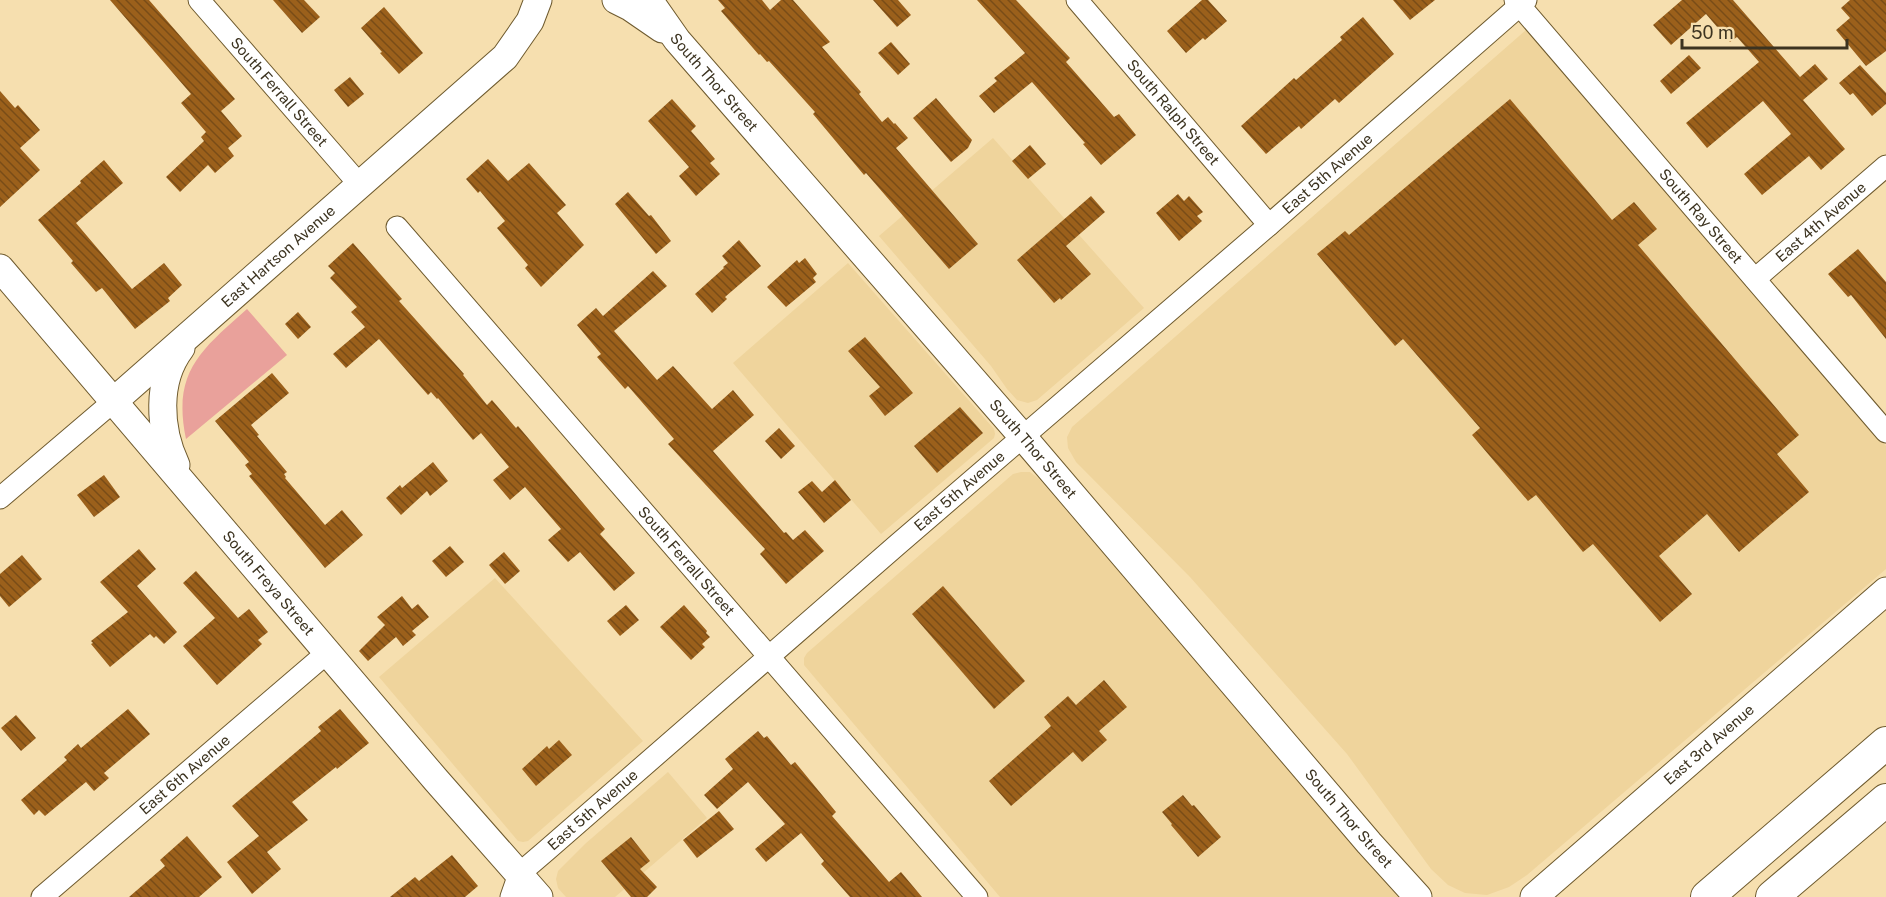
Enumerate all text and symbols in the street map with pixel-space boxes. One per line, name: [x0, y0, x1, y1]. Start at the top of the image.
scale bar: [1682, 12, 1847, 50]
text: 50 m: [1691, 22, 1734, 43]
street label: South Thor Street: [667, 30, 762, 135]
street label: South Ferrall Street: [227, 34, 331, 150]
street label: South Ralph Street: [1124, 56, 1223, 169]
street label: East 5th Avenue: [1279, 130, 1376, 217]
street label: South Ray Street: [1656, 165, 1746, 267]
street label: East 4th Avenue: [1772, 178, 1869, 265]
street label: East Hartson Avenue: [218, 202, 338, 310]
street label: South Thor Street: [986, 396, 1081, 502]
street label: East 5th Avenue: [911, 447, 1008, 534]
street label: South Ferrall Street: [635, 503, 739, 619]
street label: South Freya Street: [219, 527, 318, 639]
street label: East 3rd Avenue: [1660, 701, 1757, 788]
street label: East 6th Avenue: [136, 731, 233, 818]
street label: South Thor Street: [1302, 765, 1396, 871]
street label: East 5th Avenue: [544, 766, 641, 853]

